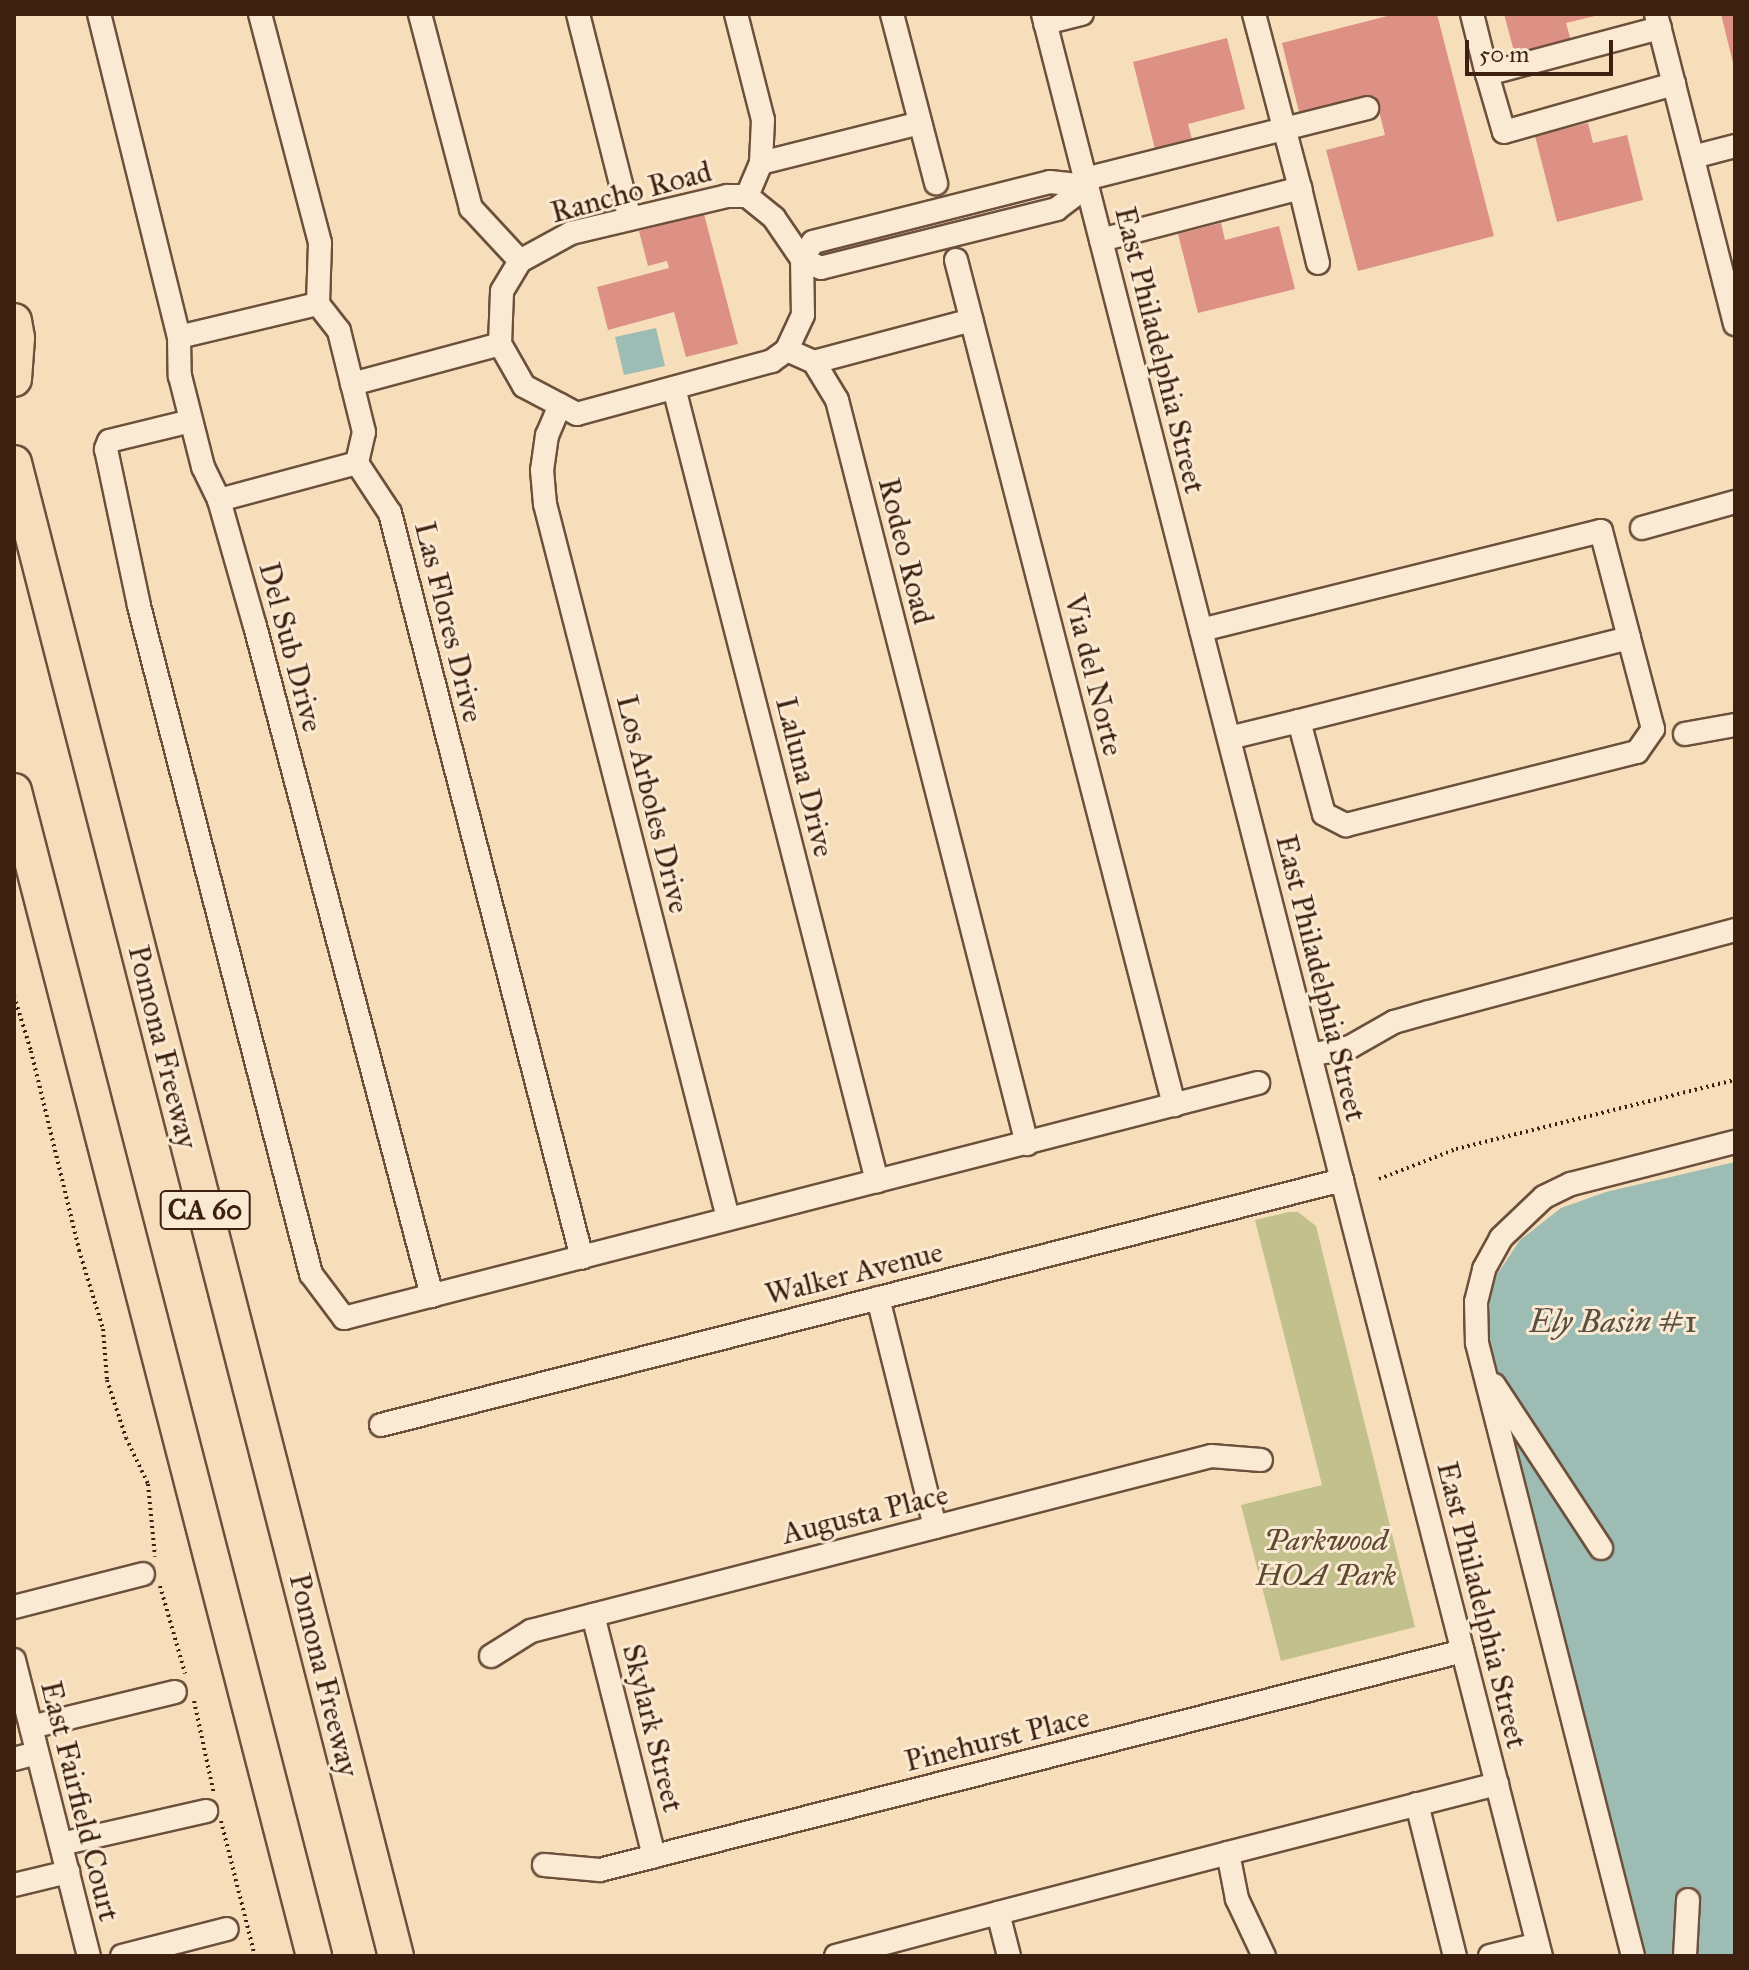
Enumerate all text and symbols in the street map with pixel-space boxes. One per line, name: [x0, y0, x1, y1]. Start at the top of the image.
scale bar: [1469, 24, 1617, 74]
text: 50 m: [1479, 39, 1529, 69]
street label: Rancho Road: [547, 153, 715, 231]
street label: East Philadelphia Street: [1107, 203, 1213, 497]
street label: Rodeo Road: [870, 474, 942, 628]
street label: Las Flores Drive: [407, 518, 491, 726]
street label: Del Sub Drive: [251, 558, 331, 736]
street label: Via del Norte: [1057, 591, 1131, 759]
street label: Los Arboles Drive: [609, 691, 697, 917]
street label: Laluna Drive: [768, 693, 842, 861]
street label: East Philadelphia Street: [1268, 831, 1374, 1125]
street label: Pomona Freeway: [120, 942, 206, 1152]
road number: CA 60: [159, 1186, 251, 1234]
street label: Walker Avenue: [761, 1234, 947, 1312]
water label: Ely Basin #1: [1529, 1303, 1697, 1341]
street label: East Philadelphia Street: [1429, 1458, 1535, 1752]
street label: Augusta Place: [778, 1476, 952, 1552]
park label: Parkwood HOA Park: [1256, 1522, 1396, 1592]
street label: Pomona Freeway: [281, 1570, 367, 1780]
street label: Skylark Street: [615, 1640, 691, 1816]
street label: East Fairfield Court: [33, 1677, 127, 1925]
street label: Pinehurst Place: [901, 1699, 1093, 1779]

